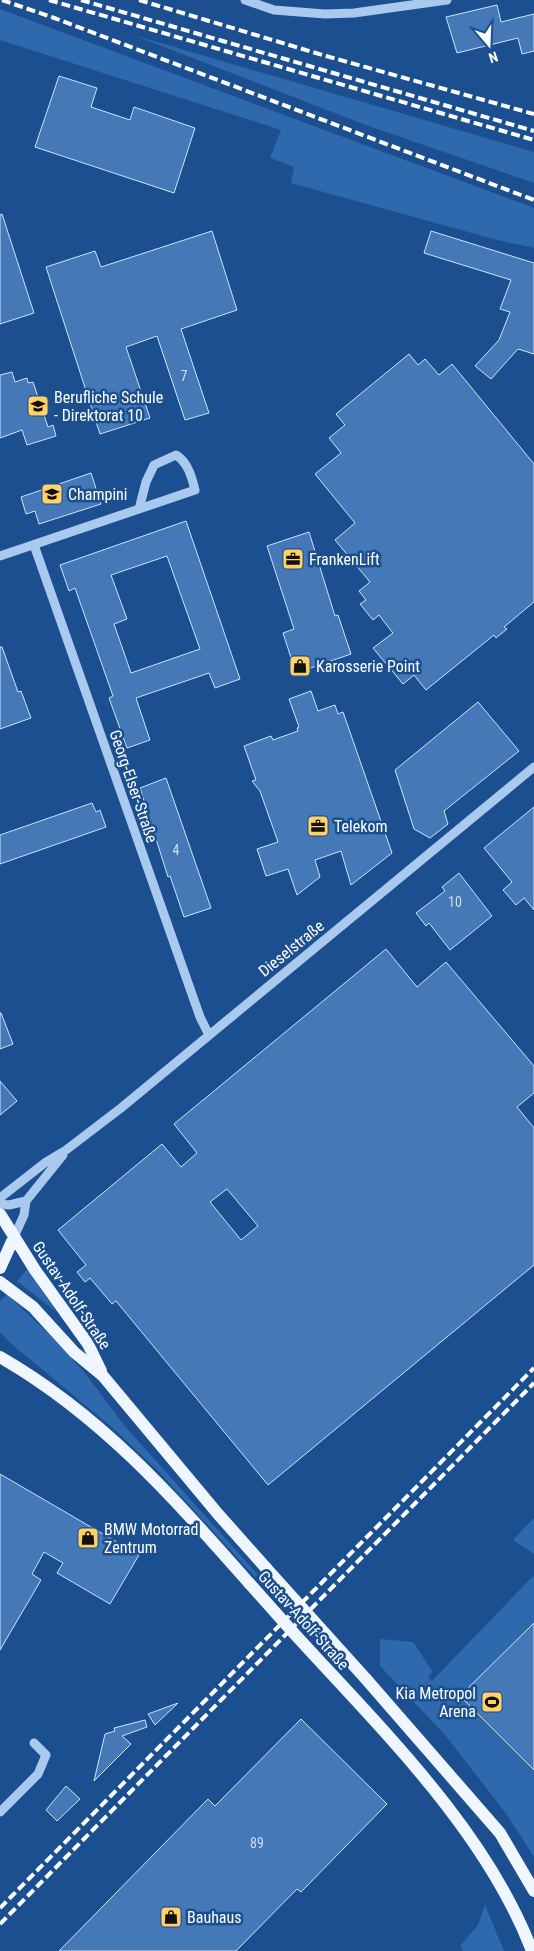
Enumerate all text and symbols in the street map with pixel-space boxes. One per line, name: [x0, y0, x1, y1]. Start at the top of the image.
north arrow: [464, 20, 514, 70]
text: N: [487, 48, 500, 66]
house number: 7: [181, 368, 188, 384]
place label: Berufliche Schule - Direktorat 10: [54, 388, 163, 425]
school or university icon: Berufliche Schule - Direktorat 10: [26, 394, 50, 418]
school or university icon: Champini: [40, 482, 64, 506]
place label: Champini: [68, 485, 128, 504]
office icon: FrankenLift: [281, 547, 305, 571]
place label: FrankenLift: [309, 550, 380, 569]
shop icon: Karosserie Point: [288, 654, 312, 678]
place label: Karosserie Point: [316, 657, 420, 676]
street label: Georg-Elser-Straße: [105, 727, 162, 845]
office icon: Telekom: [306, 814, 330, 838]
place label: Telekom: [334, 817, 388, 836]
house number: 4: [173, 842, 180, 858]
house number: 10: [448, 894, 462, 910]
street label: Dieselstraße: [255, 916, 328, 981]
street label: Gustav-Adolf-Straße: [28, 1237, 115, 1353]
place label: BMW Motorrad Zentrum: [104, 1520, 198, 1557]
shop icon: BMW Motorrad Zentrum: [76, 1526, 100, 1550]
street label: Gustav-Adolf-Straße: [254, 1567, 353, 1674]
place label: Kia Metropol Arena: [396, 1684, 476, 1721]
sports icon: Kia Metropol Arena: [480, 1690, 504, 1714]
house number: 89: [250, 1835, 264, 1851]
shop icon: Bauhaus: [159, 1905, 183, 1929]
place label: Bauhaus: [187, 1908, 242, 1927]

